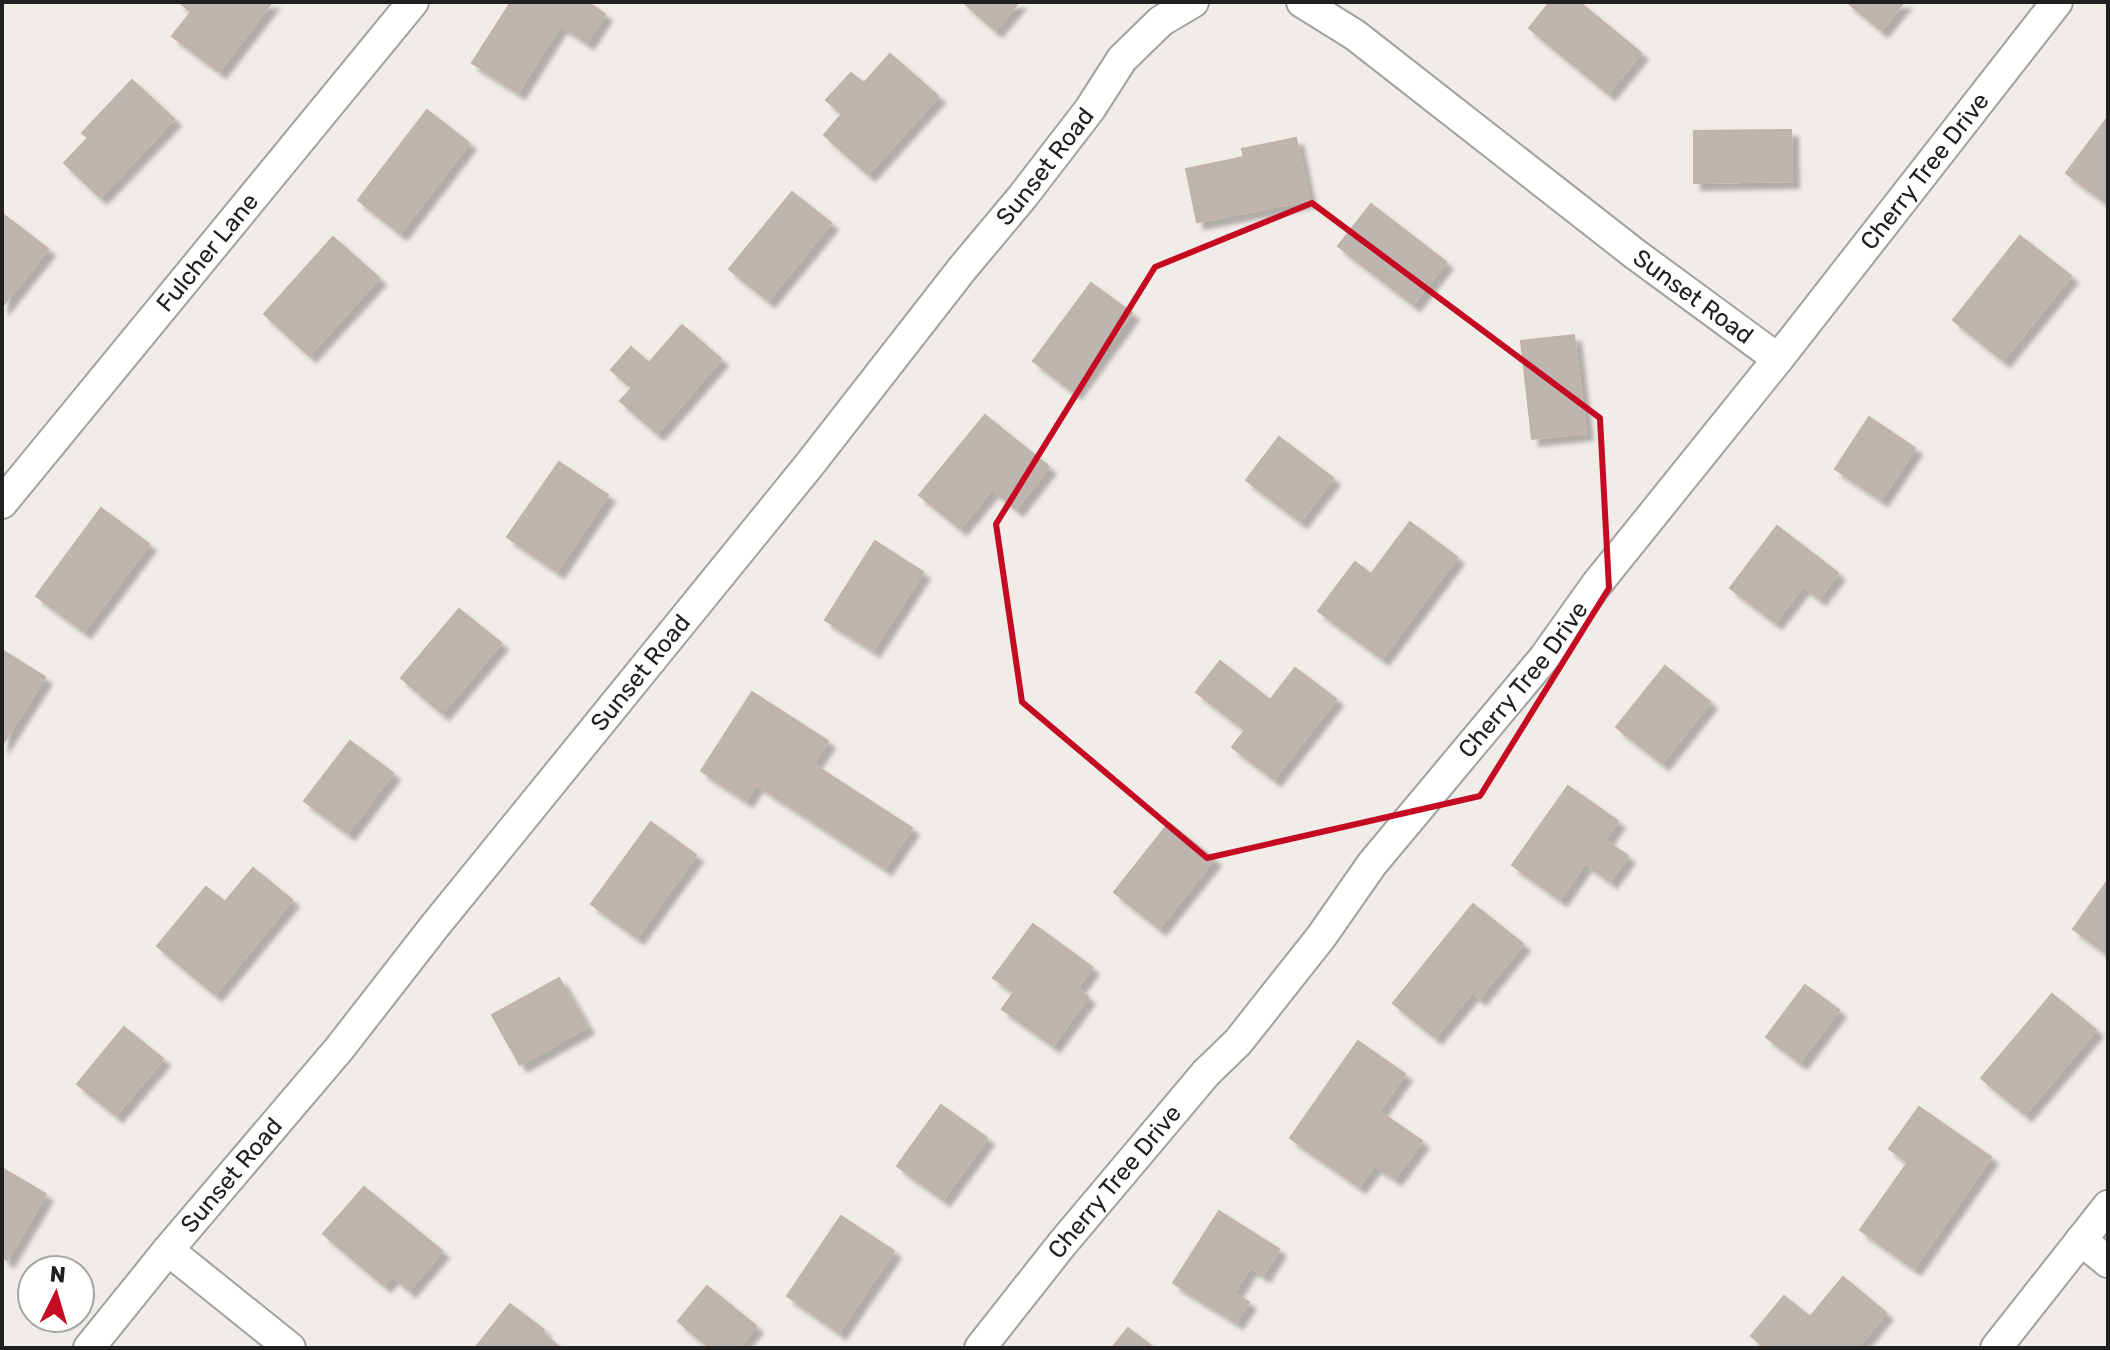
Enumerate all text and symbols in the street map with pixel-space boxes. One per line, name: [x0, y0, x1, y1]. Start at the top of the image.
street label: Cherry Tree Drive: [1855, 87, 1995, 255]
street label: Sunset Road: [990, 102, 1100, 231]
street label: Fulcher Lane: [151, 188, 264, 317]
street label: Sunset Road: [1628, 243, 1759, 350]
street label: Cherry Tree Drive: [1453, 596, 1594, 763]
street label: Sunset Road: [585, 609, 696, 737]
street label: Cherry Tree Drive: [1042, 1099, 1187, 1264]
street label: Sunset Road: [175, 1112, 288, 1238]
north arrow: [16, 1254, 96, 1334]
text: N: [49, 1260, 67, 1289]

